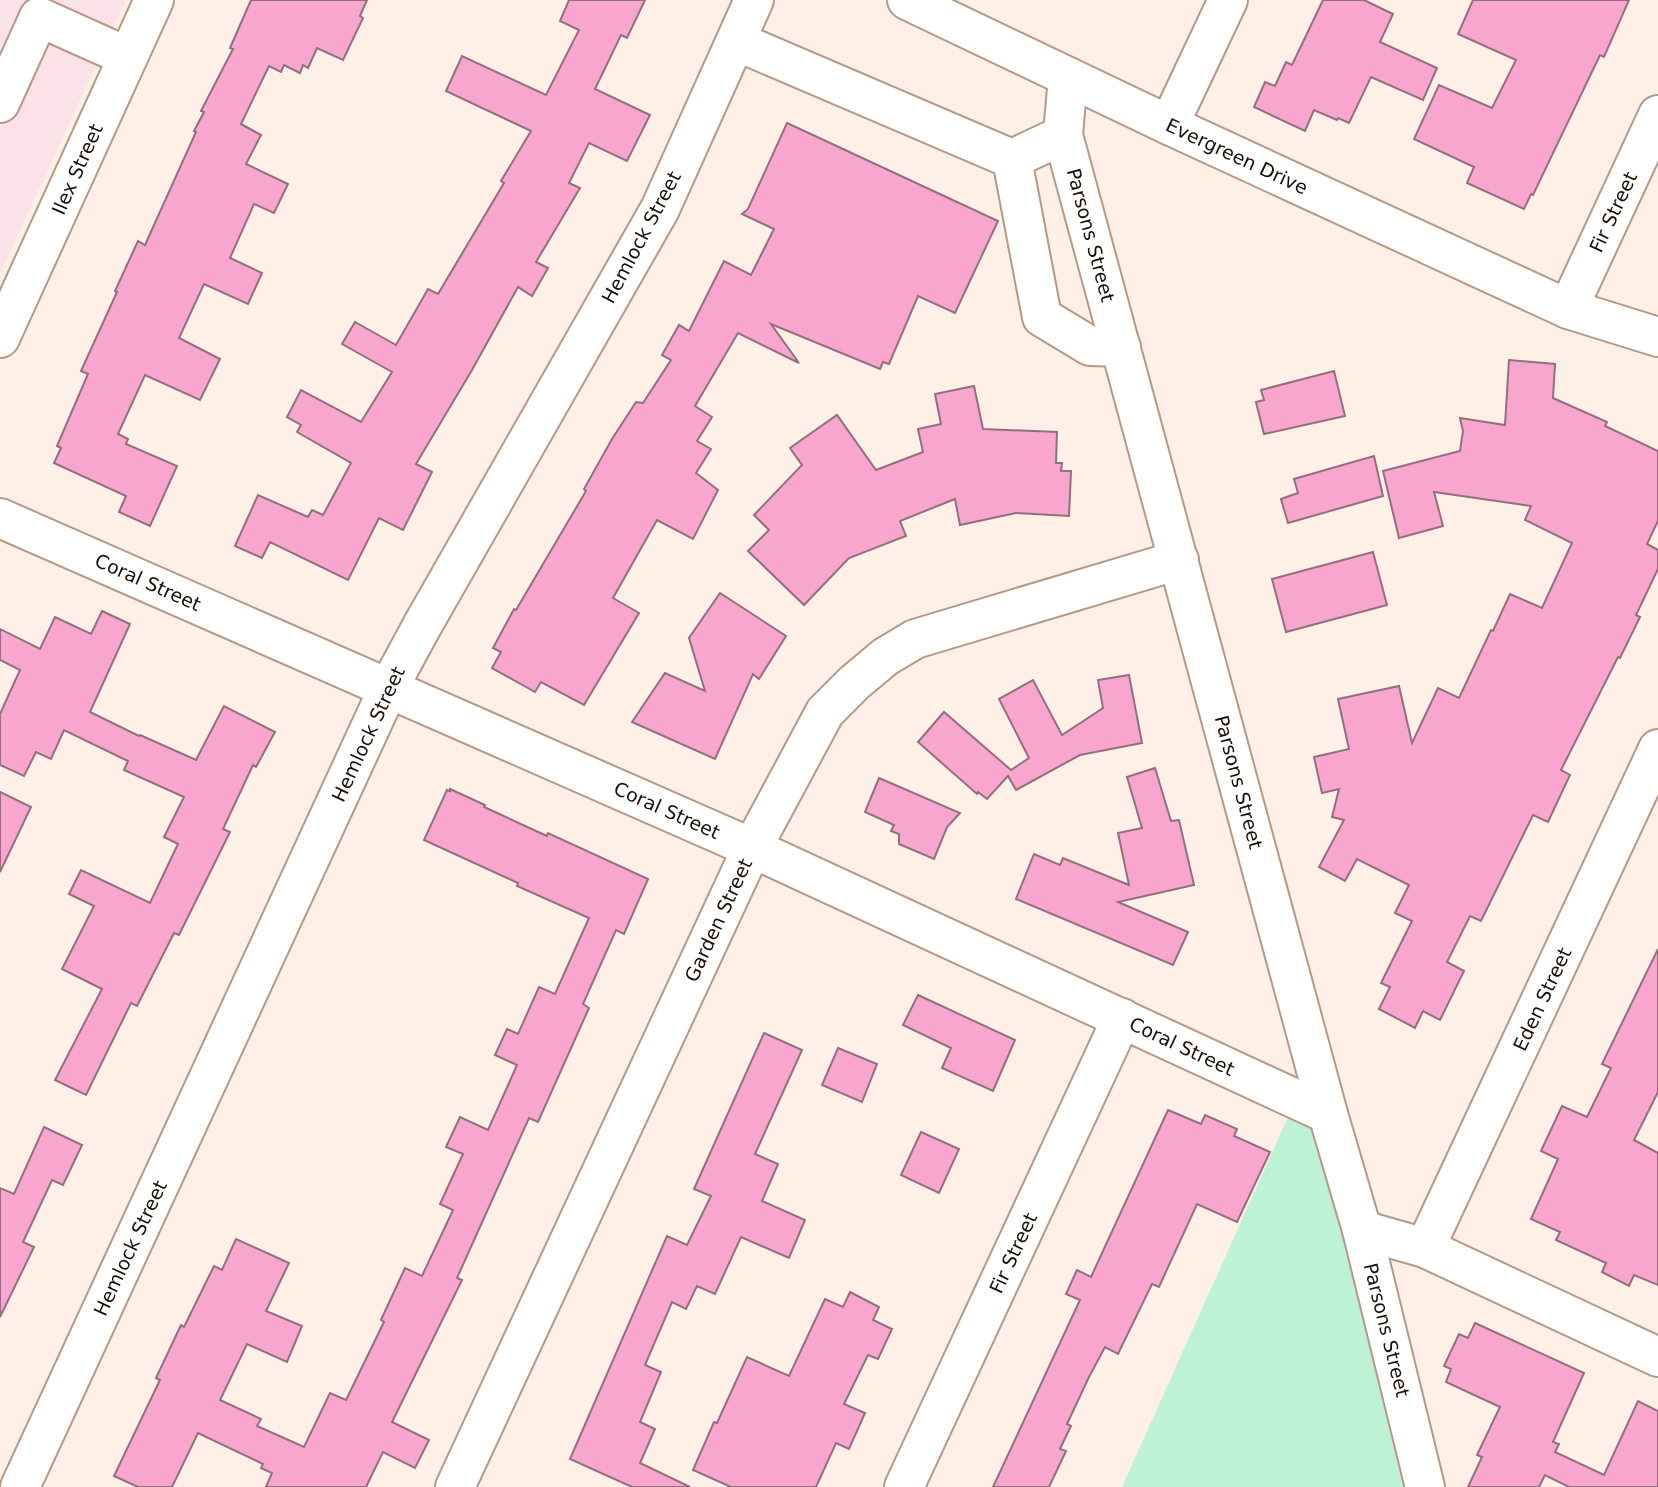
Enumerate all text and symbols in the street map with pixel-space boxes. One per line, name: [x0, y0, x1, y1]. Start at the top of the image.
street label: Evergreen Drive: [1163, 113, 1311, 199]
street label: Ilex Street: [47, 120, 107, 218]
street label: Parsons Street: [1063, 166, 1119, 304]
street label: Hemlock Street: [597, 167, 685, 307]
street label: Fir Street: [1585, 168, 1641, 256]
street label: Coral Street: [92, 549, 204, 615]
street label: Hemlock Street: [327, 663, 409, 805]
street label: Parsons Street: [1211, 713, 1267, 851]
street label: Coral Street: [611, 777, 723, 843]
street label: Garden Street: [680, 855, 756, 985]
street label: Eden Street: [1508, 944, 1576, 1054]
street label: Coral Street: [1126, 1012, 1238, 1080]
street label: Hemlock Street: [89, 1177, 171, 1319]
street label: Fir Street: [985, 1209, 1041, 1297]
street label: Parsons Street: [1360, 1261, 1414, 1399]

